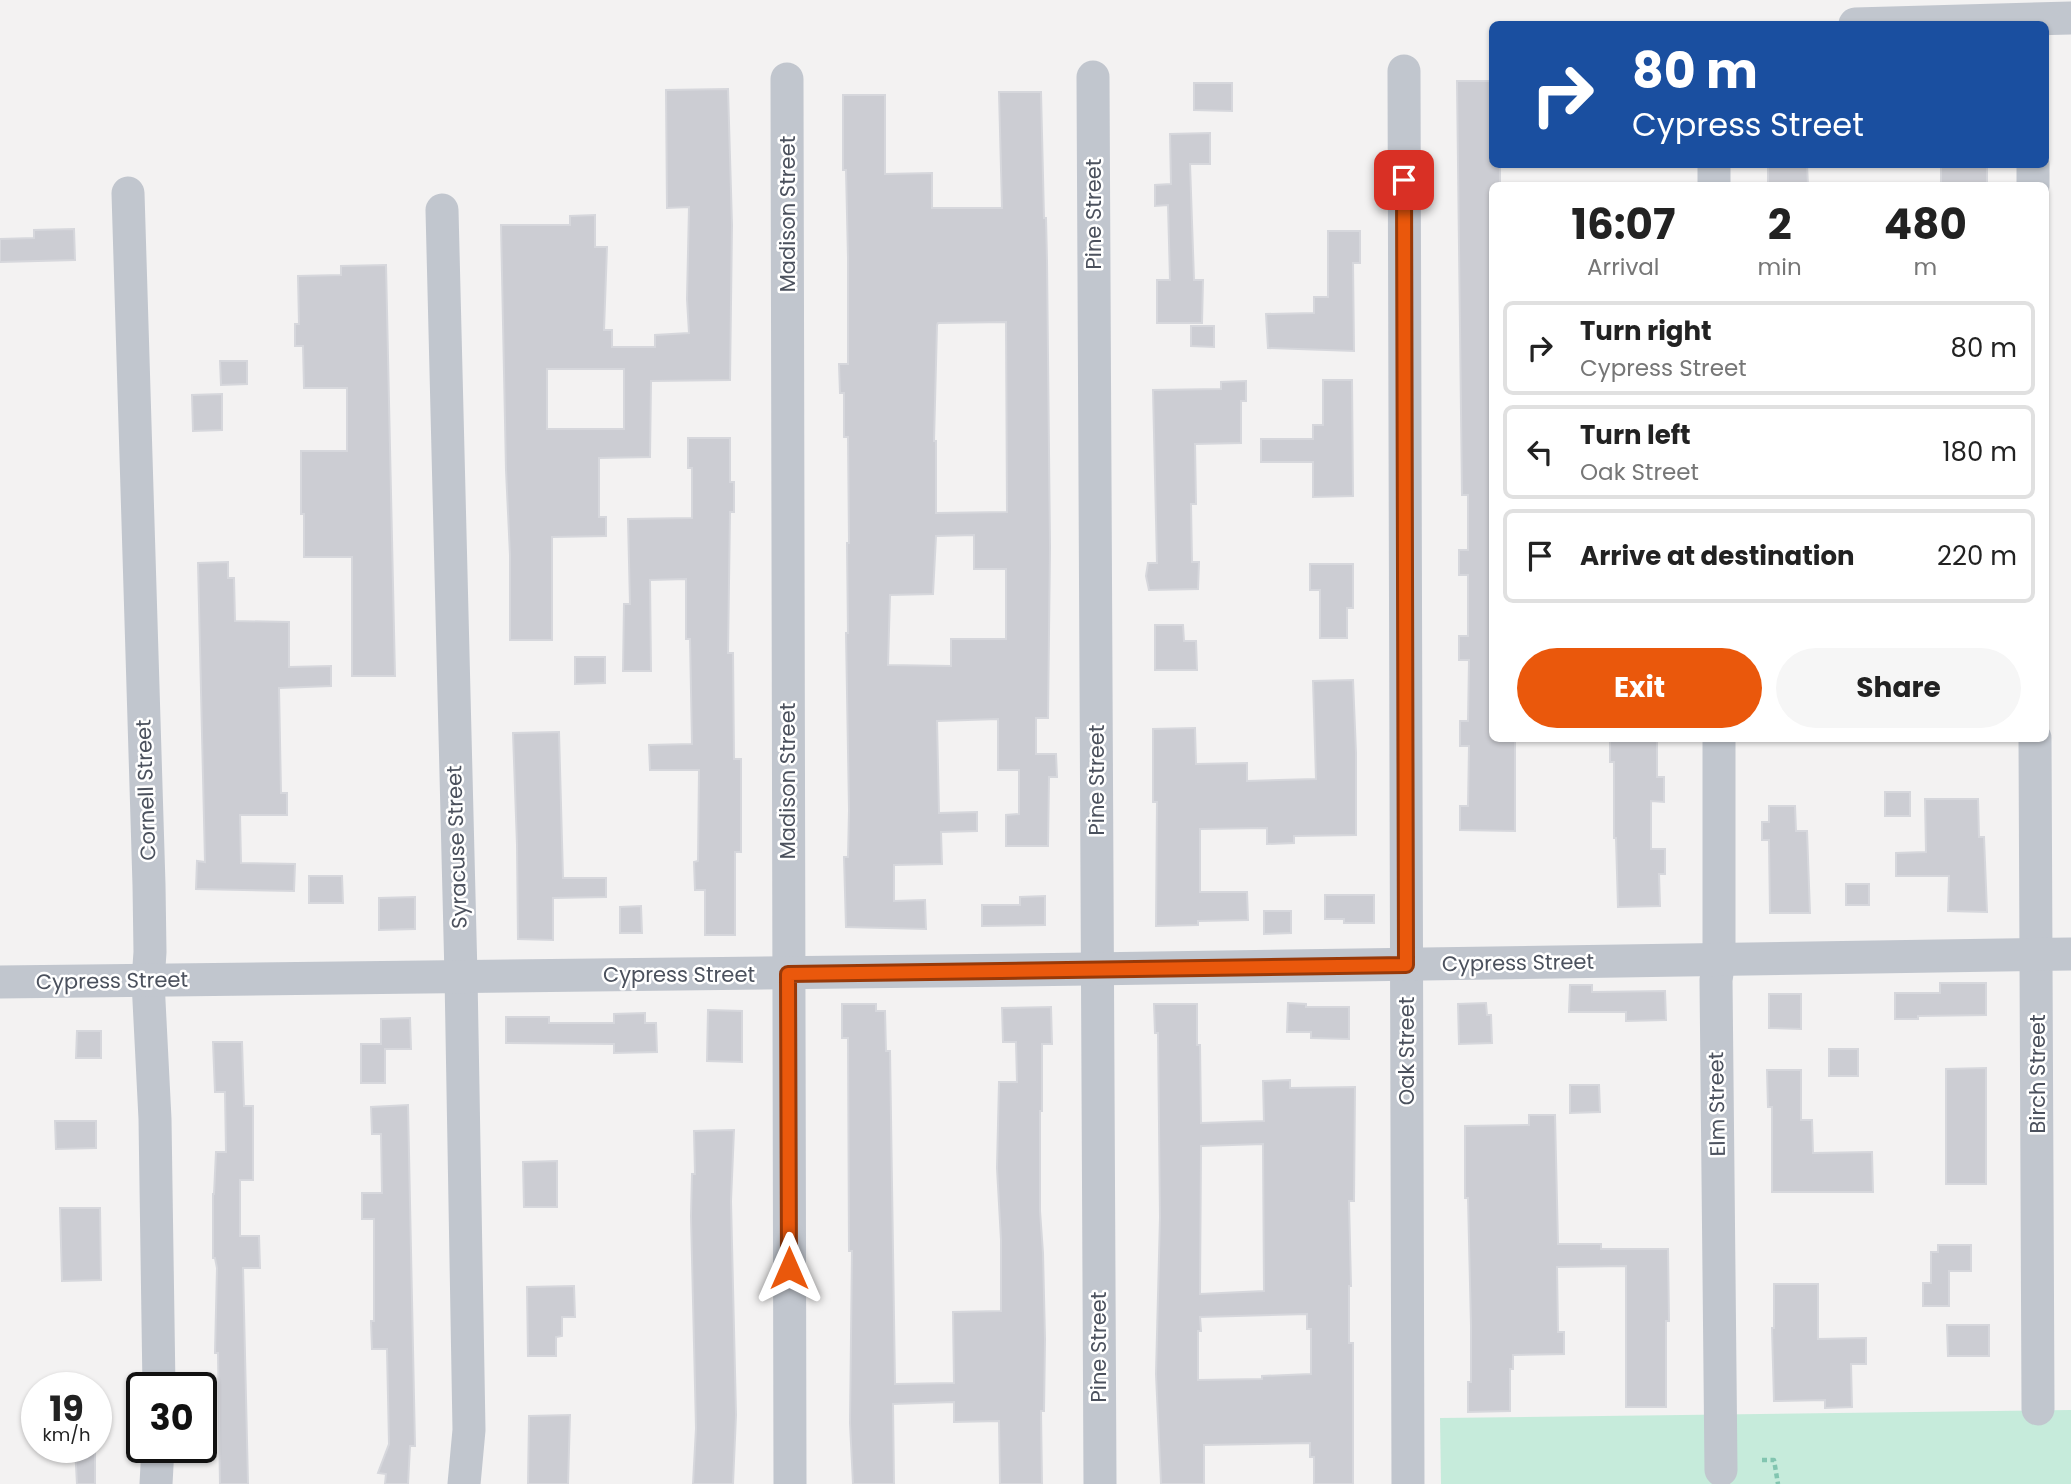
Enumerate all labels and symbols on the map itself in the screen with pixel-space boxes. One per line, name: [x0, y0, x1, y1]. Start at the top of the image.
street label: Madison Street: [773, 136, 802, 292]
pin: [1374, 150, 1434, 210]
street label: Pine Street: [1079, 159, 1108, 269]
street label: Madison Street: [773, 703, 802, 859]
street label: Cornell Street: [129, 719, 162, 861]
street label: Pine Street: [1082, 725, 1111, 835]
street label: Syracuse Street: [439, 765, 474, 929]
street label: Cypress Street: [1442, 947, 1594, 978]
street label: Cypress Street: [603, 960, 755, 989]
street label: Cypress Street: [36, 965, 188, 996]
street label: Oak Street: [1392, 997, 1421, 1105]
street label: Birch Street: [2023, 1014, 2052, 1134]
street label: Elm Street: [1701, 1051, 1732, 1157]
position arrow: [752, 1231, 826, 1305]
street label: Pine Street: [1084, 1292, 1113, 1402]
speed limit sign: 30: [126, 1372, 217, 1463]

